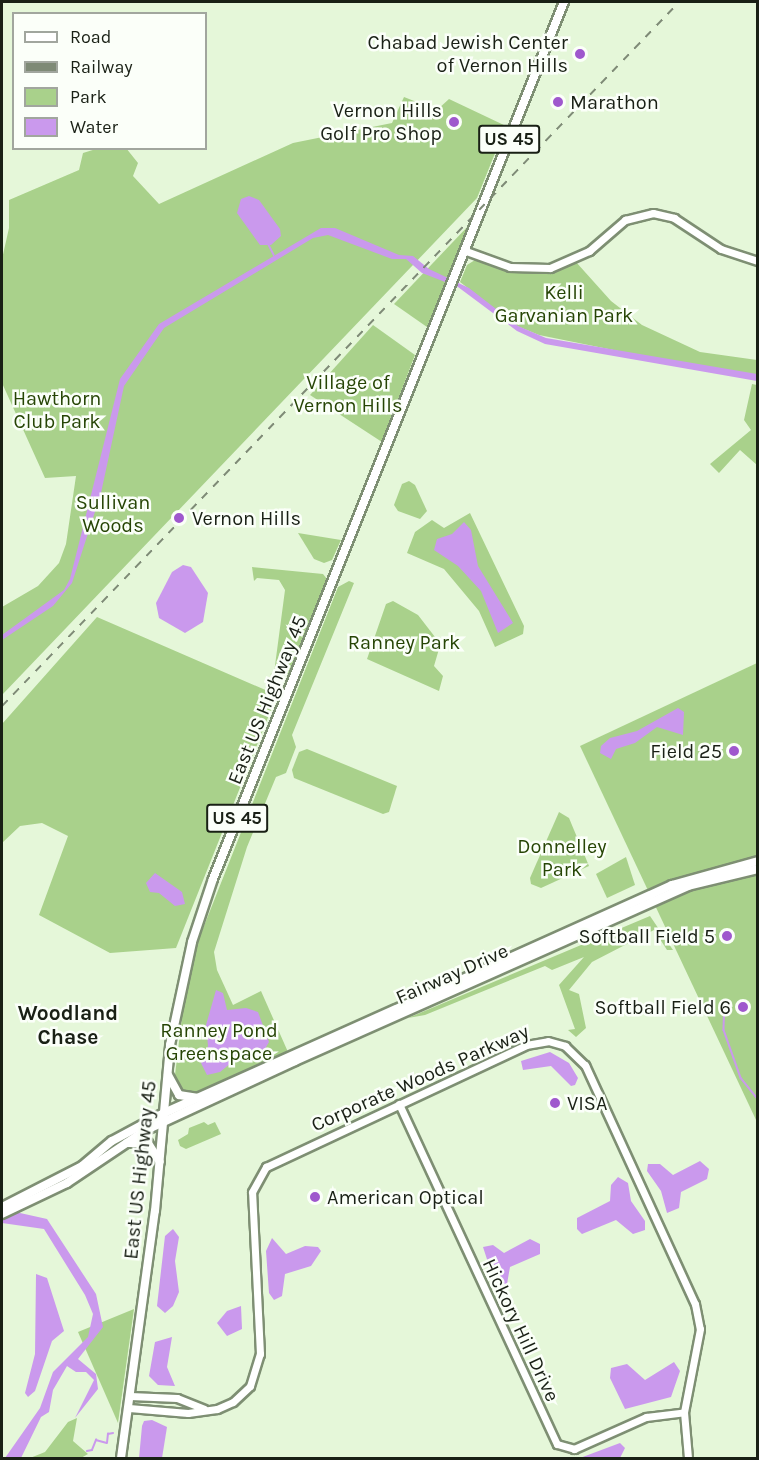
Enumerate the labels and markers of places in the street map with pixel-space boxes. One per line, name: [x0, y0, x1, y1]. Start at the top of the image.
place label: Chabad Jewish Center of Vernon Hills: [367, 30, 568, 77]
marker: Chabad Jewish Center of Vernon Hills: [573, 47, 587, 61]
place label: Marathon: [570, 90, 659, 114]
marker: Marathon: [551, 95, 565, 109]
place label: Vernon Hills Golf Pro Shop: [320, 98, 442, 145]
marker: Vernon Hills Golf Pro Shop: [447, 115, 461, 129]
place label: Vernon Hills: [192, 506, 301, 530]
marker: Vernon Hills: [170, 509, 188, 527]
place label: Field 25: [650, 739, 722, 763]
marker: Field 25: [727, 744, 741, 758]
place label: Softball Field 5: [579, 924, 715, 948]
marker: Softball Field 5: [720, 929, 734, 943]
place label: Softball Field 6: [594, 995, 731, 1019]
marker: Softball Field 6: [736, 1000, 750, 1014]
place label: VISA: [567, 1091, 607, 1115]
marker: VISA: [548, 1096, 562, 1110]
place label: American Optical: [327, 1185, 484, 1209]
marker: American Optical: [308, 1190, 322, 1204]

